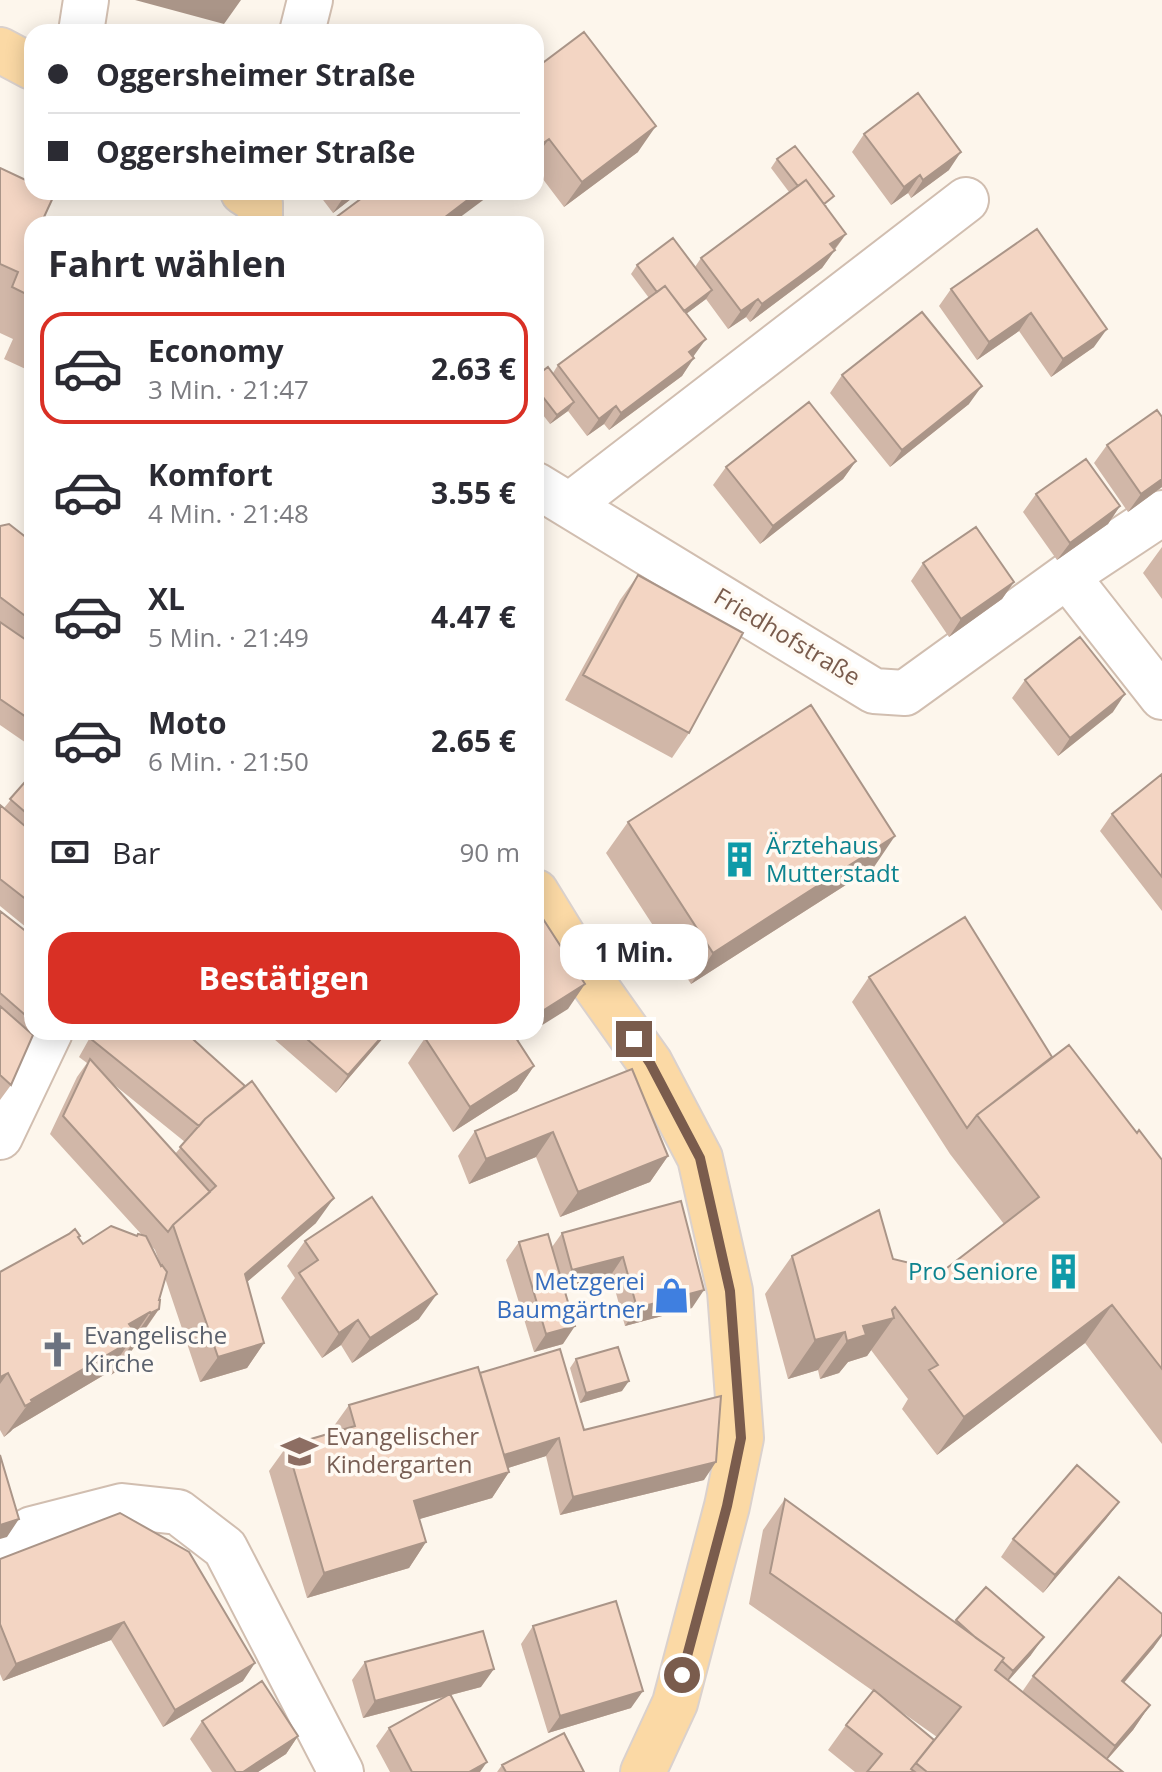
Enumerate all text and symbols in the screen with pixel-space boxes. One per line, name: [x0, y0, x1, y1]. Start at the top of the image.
text: Oggersheimer Straße: [96, 54, 416, 95]
text: Oggersheimer Straße: [96, 131, 416, 172]
text: Fahrt wählen: [48, 239, 287, 288]
text: Economy: [148, 330, 284, 371]
icon: car: [52, 332, 124, 404]
text: 2.63 €: [431, 348, 516, 389]
text: 3 Min. · 21:47: [148, 371, 309, 407]
text: Komfort: [148, 454, 273, 495]
icon: car: [52, 456, 124, 528]
text: 3.55 €: [431, 472, 516, 513]
text: 4 Min. · 21:48: [148, 495, 309, 531]
text: XL: [148, 578, 185, 619]
street label: Friedhofstraße: [708, 579, 867, 692]
icon: car: [52, 580, 124, 652]
text: 4.47 €: [431, 596, 516, 637]
text: 5 Min. · 21:49: [148, 619, 309, 655]
text: Moto: [148, 702, 226, 743]
icon: car: [52, 704, 124, 776]
text: 2.65 €: [431, 720, 516, 761]
text: 6 Min. · 21:50: [148, 743, 309, 779]
place label: Ärztehaus Mutterstadt: [766, 828, 899, 889]
icon: cash: [48, 830, 92, 874]
text: Bar: [112, 832, 160, 873]
text: 90 m: [459, 834, 520, 870]
building icon: Ärztehaus Mutterstadt: [721, 841, 759, 879]
callout: 1 Min.: [560, 923, 708, 979]
button: Bestätigen: [48, 932, 520, 1024]
text: 1 Min.: [595, 934, 673, 970]
route end: [616, 1021, 652, 1057]
building icon: Pro Seniore: [1045, 1253, 1083, 1291]
place label: Pro Seniore: [908, 1254, 1038, 1287]
place label: Metzgerei Baumgärtner: [496, 1264, 645, 1325]
shop icon: Metzgerei Baumgärtner: [652, 1277, 690, 1315]
place label: Evangelische Kirche: [84, 1318, 227, 1379]
church icon: Evangelische Kirche: [39, 1331, 77, 1369]
place label: Evangelischer Kindergarten: [326, 1419, 479, 1480]
school or university icon: Evangelischer Kindergarten: [281, 1432, 319, 1470]
route start: [664, 1657, 700, 1693]

